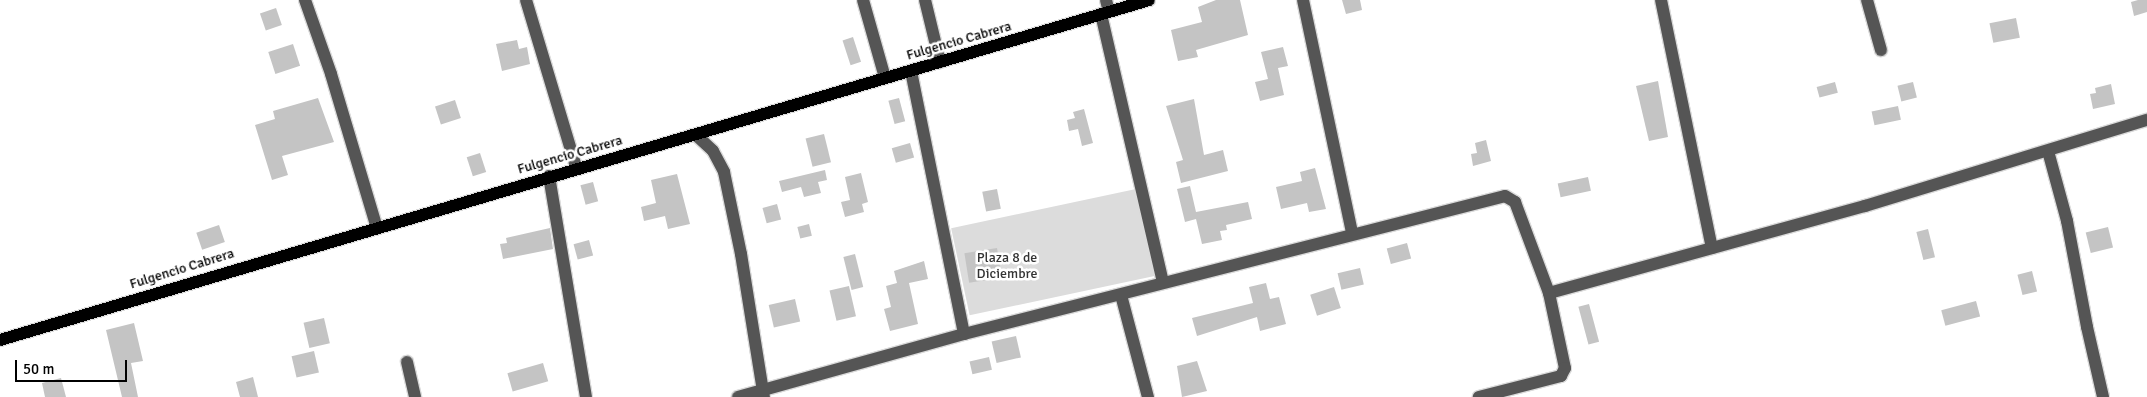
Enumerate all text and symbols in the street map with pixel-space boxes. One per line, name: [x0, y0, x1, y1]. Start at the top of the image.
street label: Fulgencio Cabrera: [905, 18, 1013, 64]
street label: Fulgencio Cabrera: [516, 132, 624, 178]
street label: Fulgencio Cabrera: [128, 245, 236, 293]
park label: Plaza 8 de Diciembre: [977, 250, 1037, 282]
scale bar: [18, 350, 130, 382]
text: 50 m: [23, 360, 54, 378]

